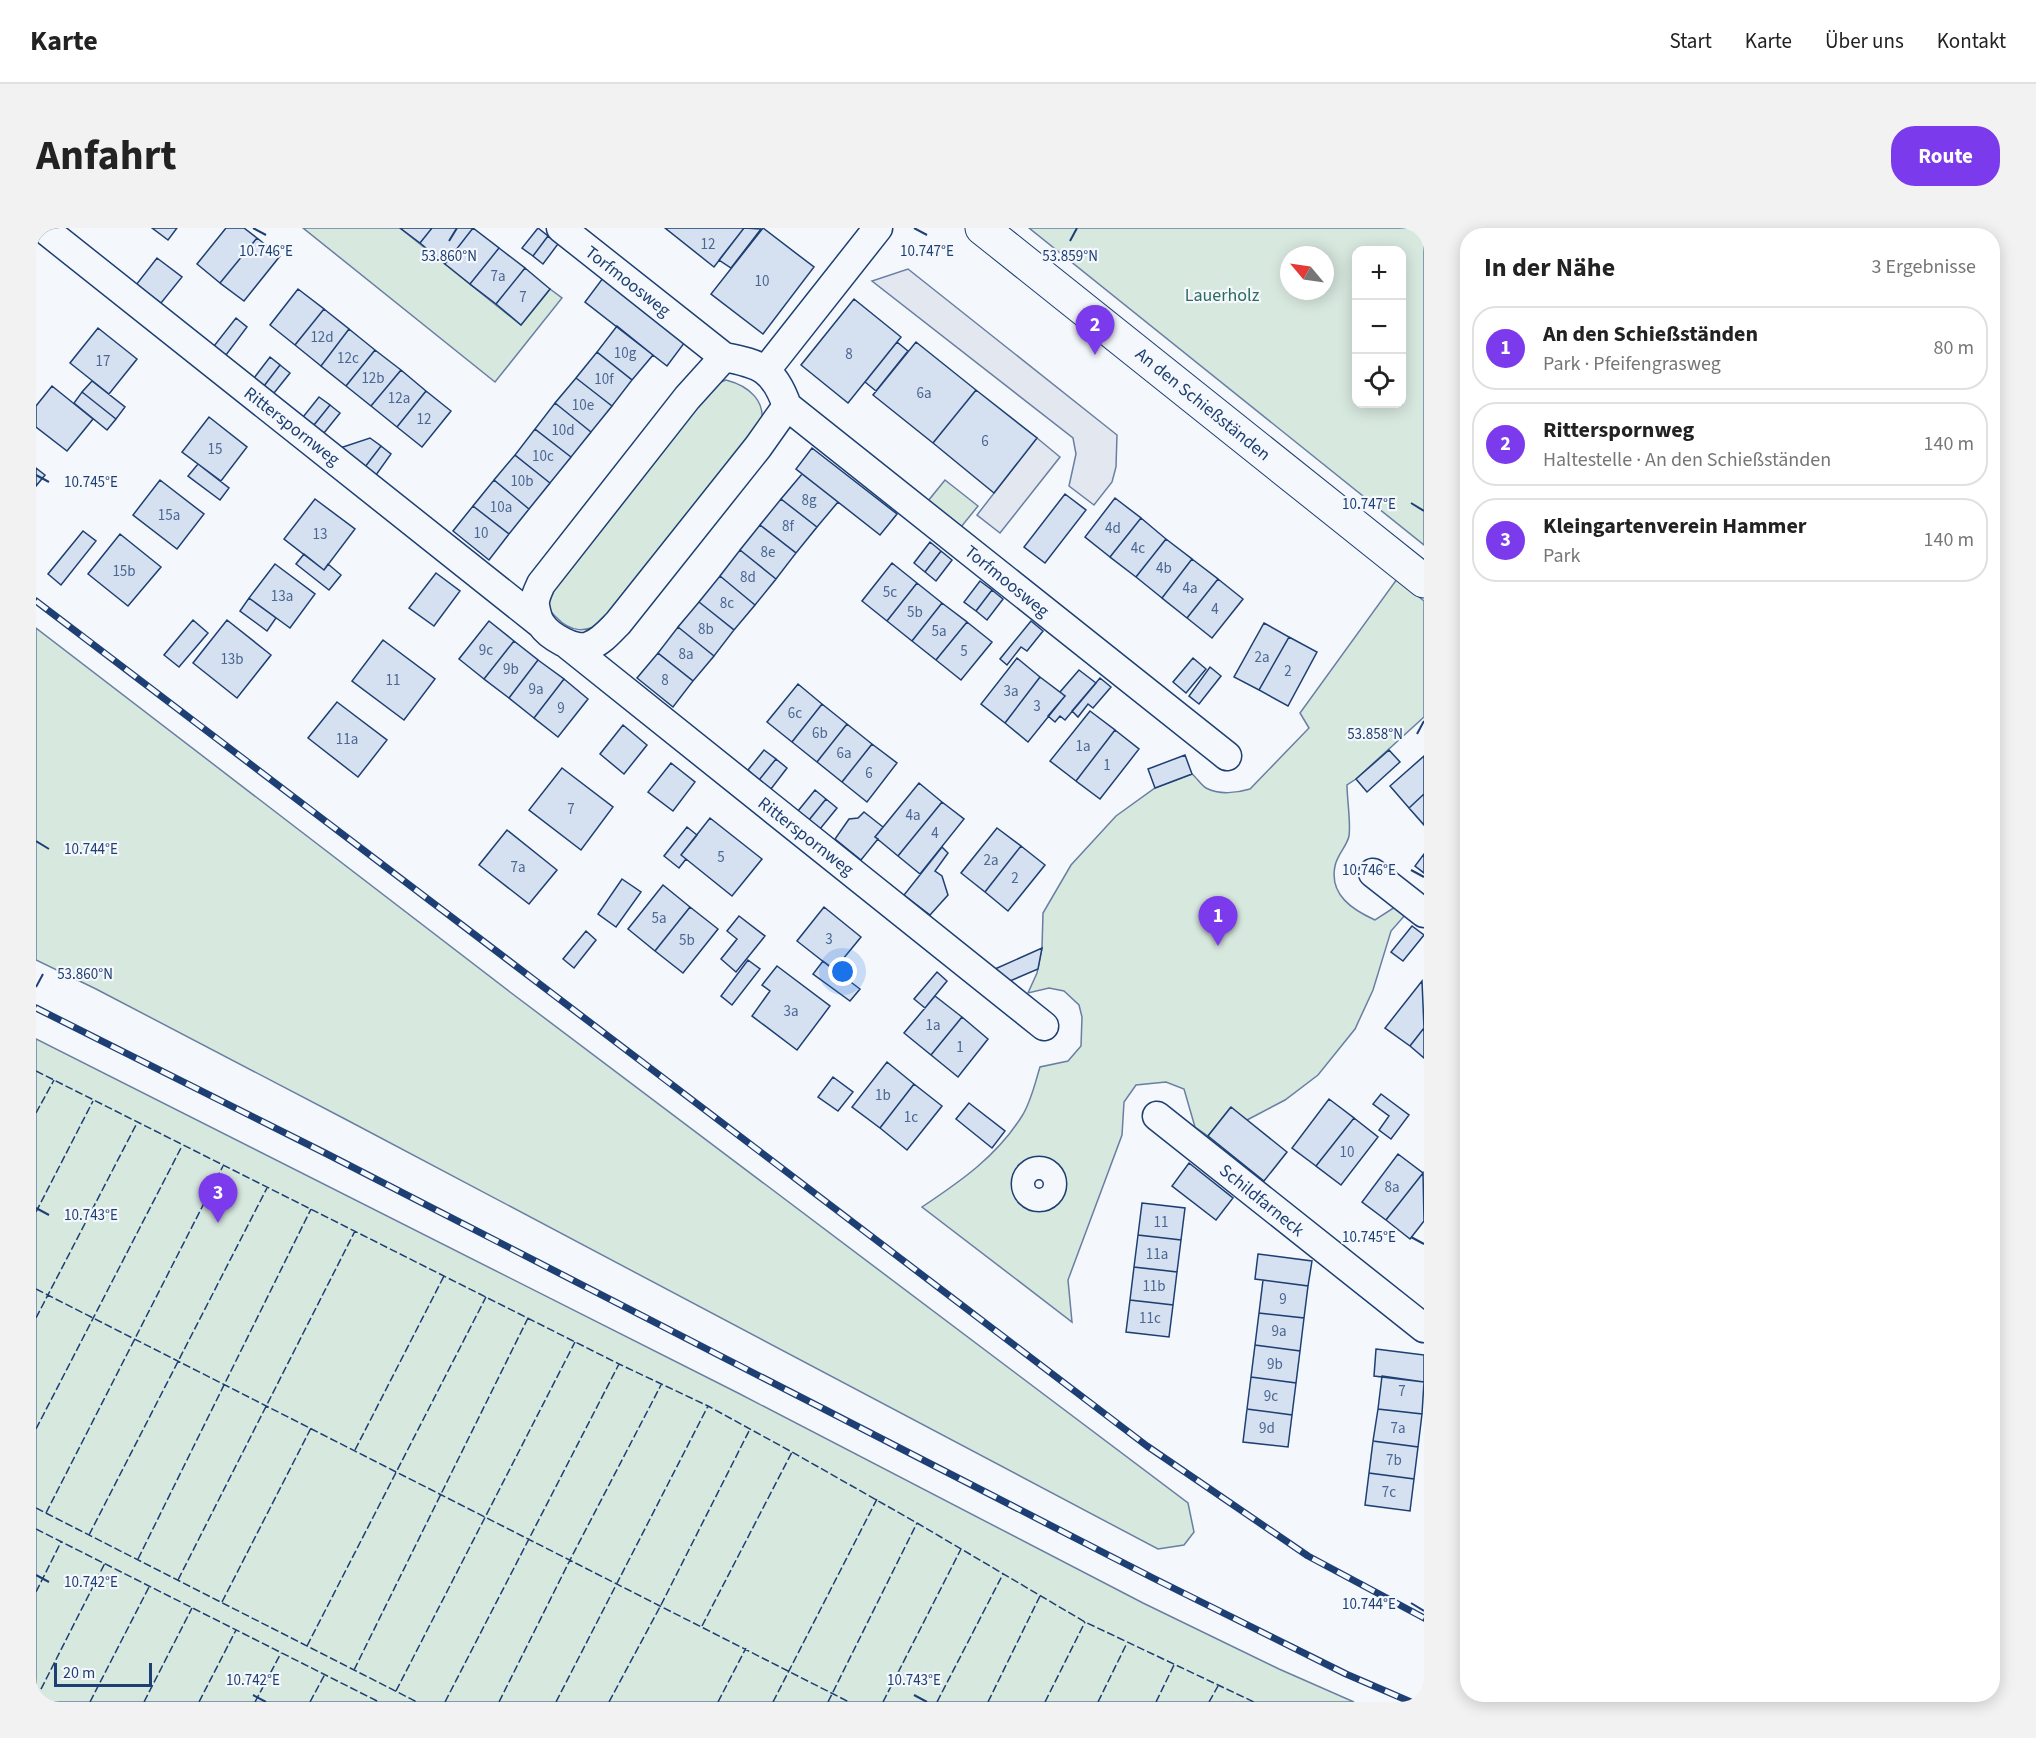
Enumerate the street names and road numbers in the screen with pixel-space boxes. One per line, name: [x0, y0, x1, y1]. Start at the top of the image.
street label: Torfmoosweg: [580, 240, 676, 323]
street label: An den Schießständen: [1130, 342, 1276, 467]
street label: Ritterspornweg: [239, 381, 345, 472]
street label: Torfmoosweg: [959, 539, 1054, 623]
street label: Ritterspornweg: [753, 791, 859, 882]
street label: Schildfarneck: [1214, 1158, 1310, 1242]

